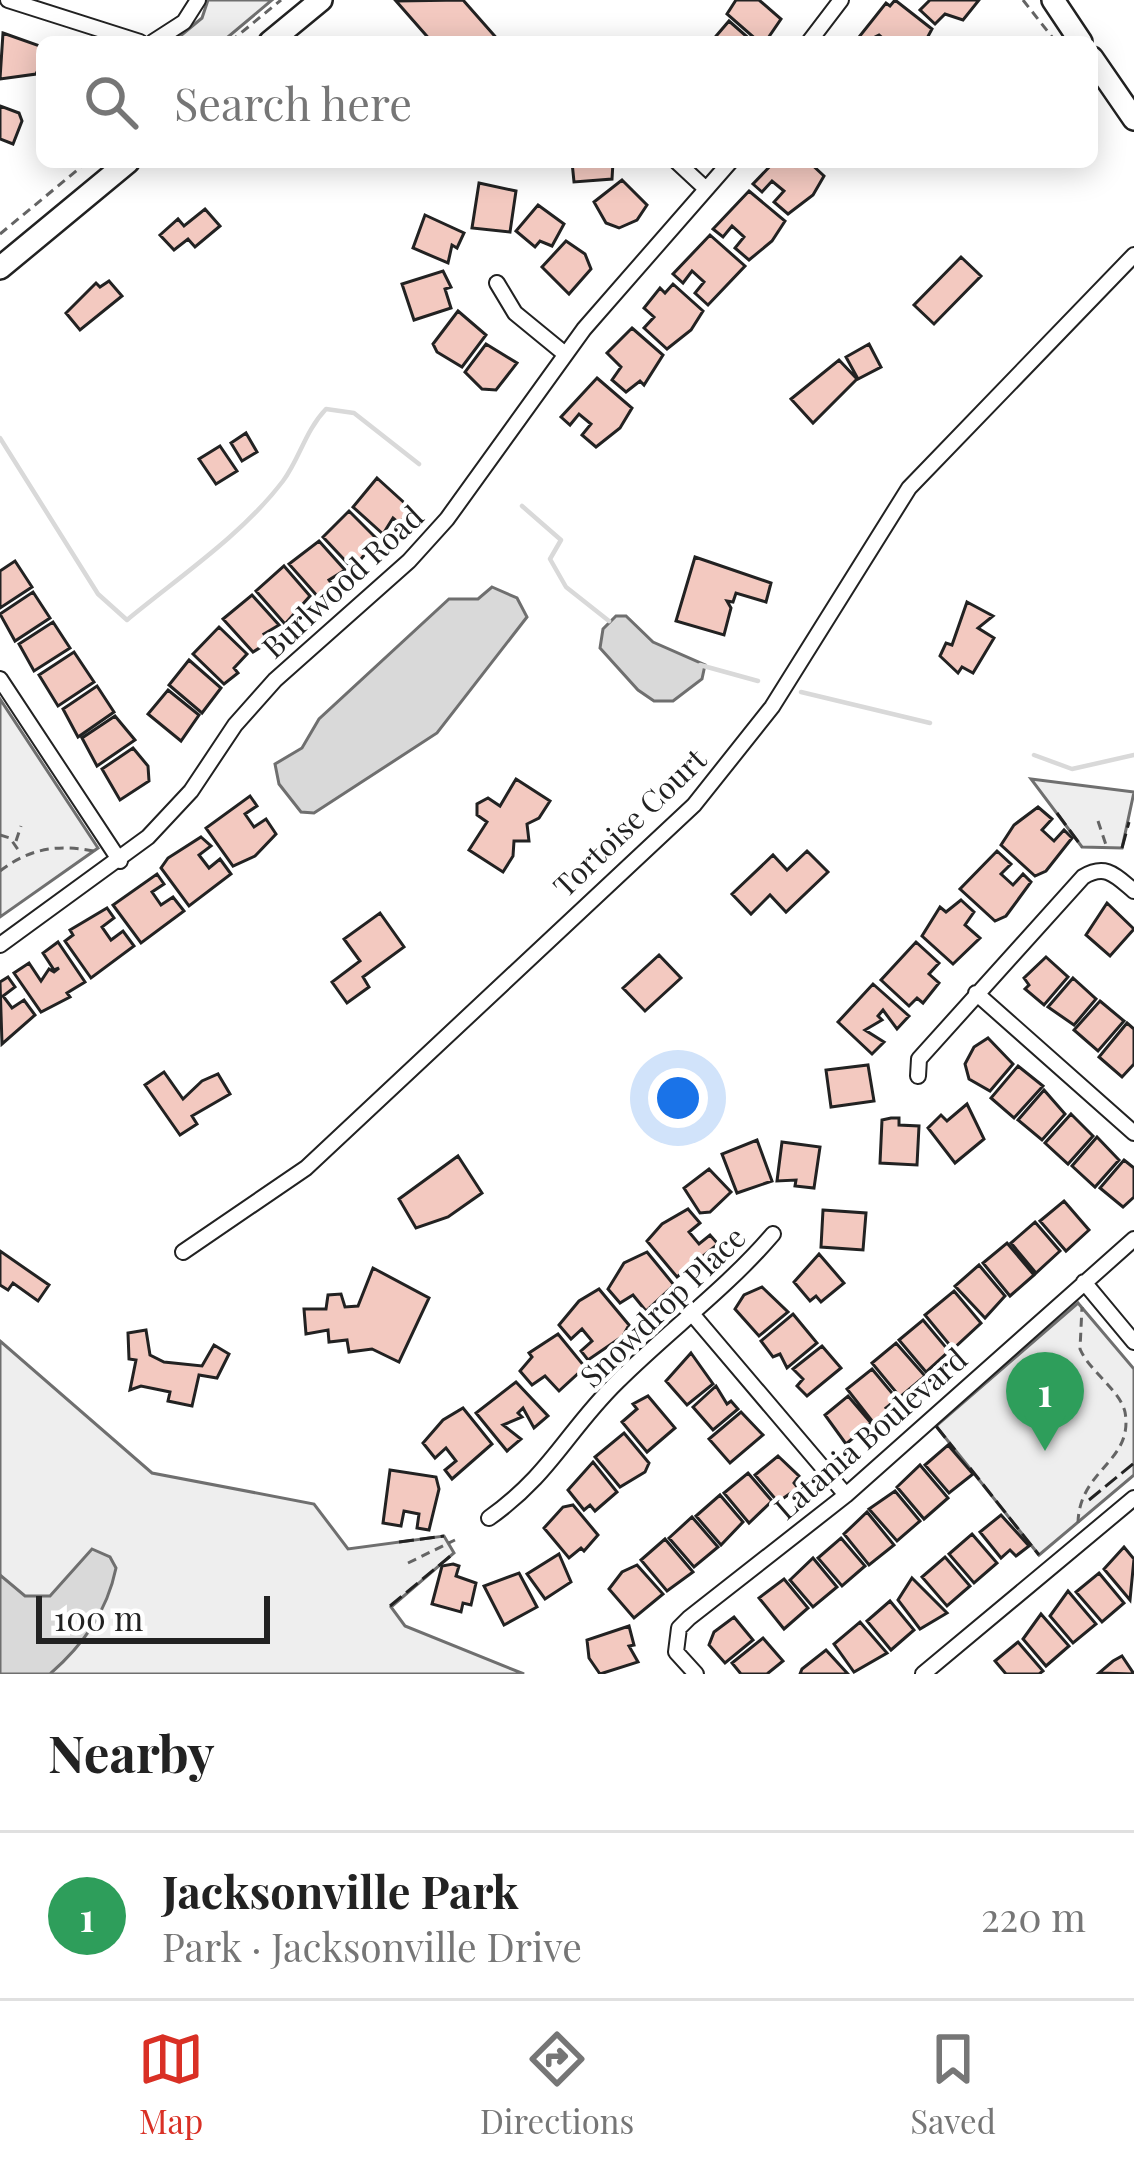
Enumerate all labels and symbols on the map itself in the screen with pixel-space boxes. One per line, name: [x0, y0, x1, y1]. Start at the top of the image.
street label: Burlwood Road: [253, 496, 431, 666]
street label: Tortoise Court: [544, 739, 714, 905]
your location: [648, 1068, 708, 1128]
street label: Snowdrop Place: [571, 1217, 753, 1395]
street label: Latania Boulevard: [765, 1338, 975, 1528]
pin: 1: [1006, 1352, 1084, 1451]
scale bar: [36, 1590, 270, 1643]

